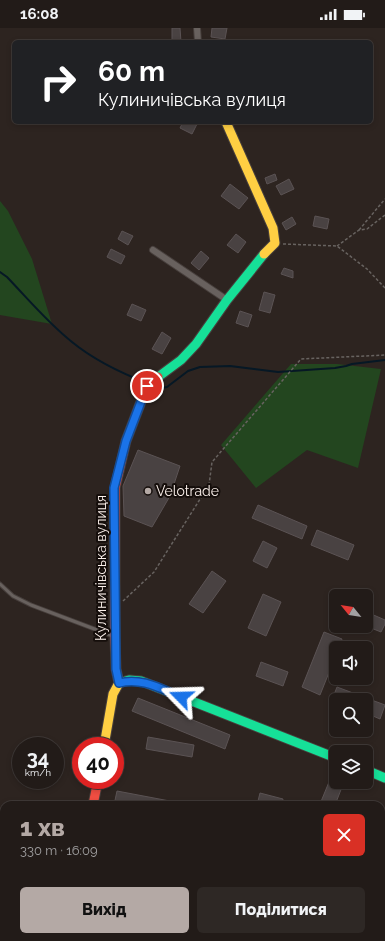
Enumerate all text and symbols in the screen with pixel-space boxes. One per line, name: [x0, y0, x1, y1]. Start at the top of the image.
text: 16:08: [20, 5, 59, 23]
text: 60 m: [98, 55, 165, 88]
icon: right: [32, 56, 84, 108]
text: Кулиничівська вулиця: [98, 89, 286, 110]
pin: [130, 369, 164, 403]
icon: arrive: [136, 375, 158, 397]
place label: Velotrade: [156, 483, 219, 499]
marker: Velotrade: [143, 486, 153, 496]
street label: Кулиничівська вулиця: [93, 495, 109, 641]
north arrow: [329, 589, 373, 633]
map controls: [329, 589, 373, 789]
button: sound: [329, 641, 373, 685]
position arrow: [160, 676, 202, 718]
button: search: [329, 693, 373, 737]
speed limit sign: 40: [72, 737, 124, 789]
button: layers: [329, 745, 373, 789]
text: 34: [27, 746, 49, 770]
text: km/h: [25, 767, 51, 778]
text: 1 хв: [20, 813, 65, 842]
button: close: [323, 814, 365, 856]
text: 330 m · 16:09: [20, 843, 98, 858]
button: Вихід: [20, 887, 189, 933]
button: Поділитися: [197, 887, 365, 933]

